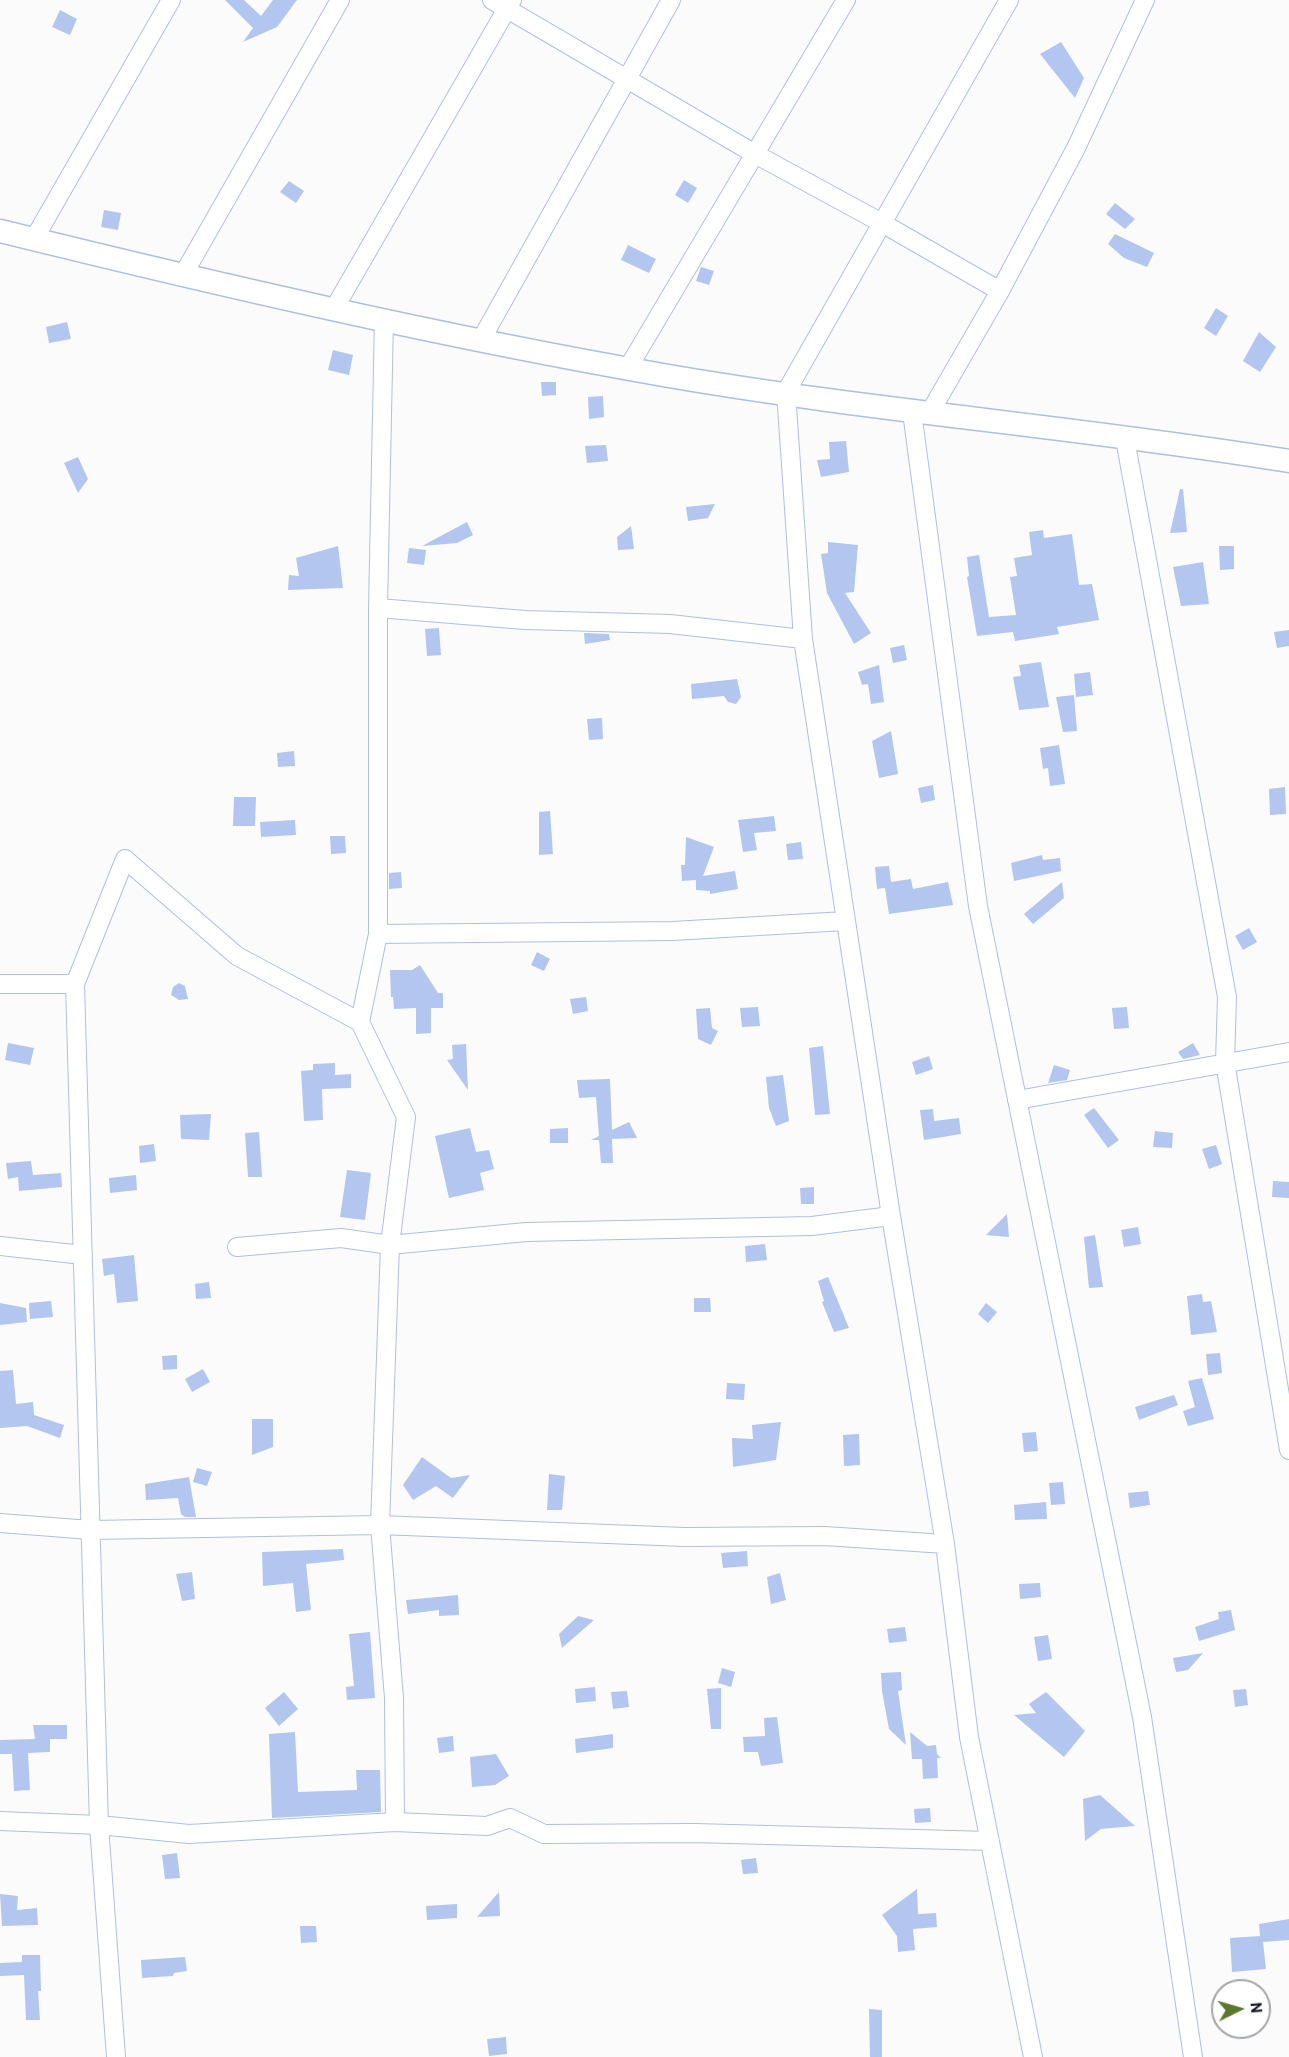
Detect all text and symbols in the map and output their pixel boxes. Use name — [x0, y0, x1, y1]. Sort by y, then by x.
north arrow — [1211, 1979, 1271, 2039]
text: N — [1248, 2001, 1267, 2014]

